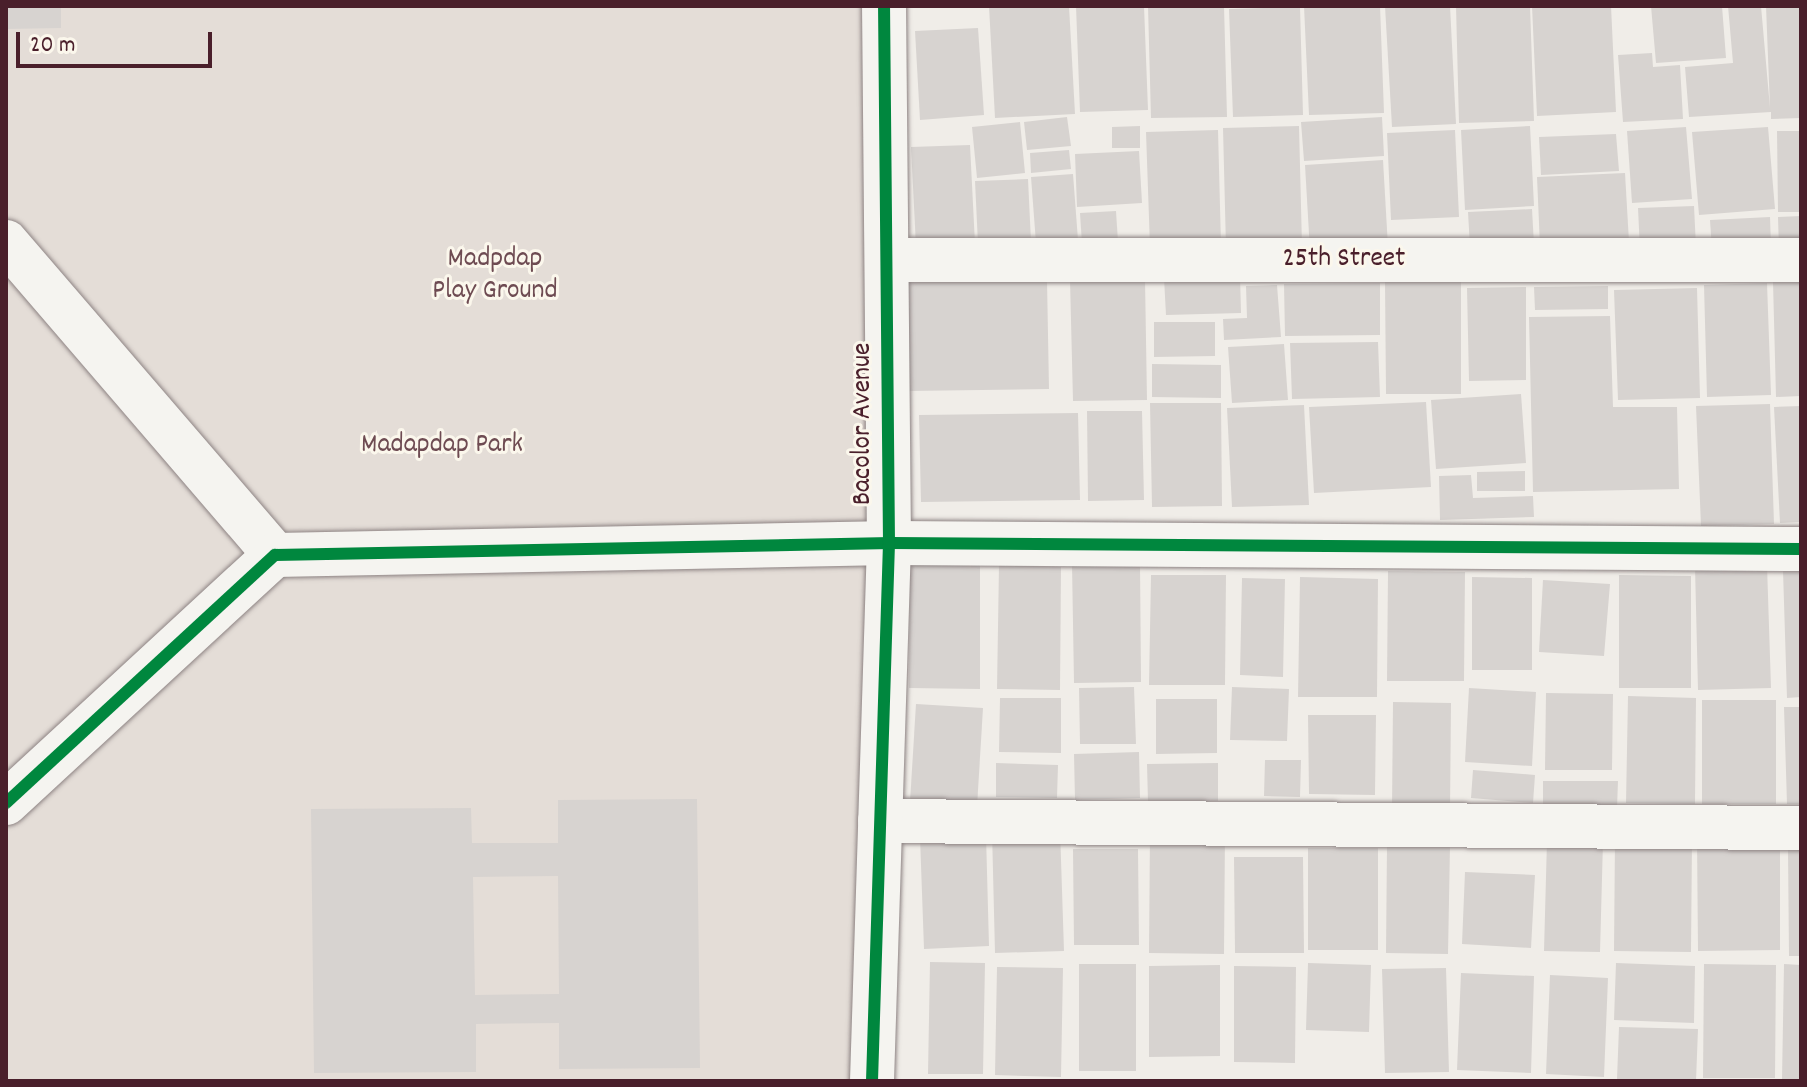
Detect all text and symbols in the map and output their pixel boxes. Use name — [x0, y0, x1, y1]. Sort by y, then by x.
scale bar — [20, 16, 216, 66]
text: 20 m — [30, 29, 76, 63]
park label: Madpdap Play Ground — [432, 243, 558, 309]
street label: 25th Street — [1283, 243, 1405, 277]
street label: Bacolor Avenue — [847, 343, 881, 505]
park label: Madapdap Park — [361, 429, 523, 463]

